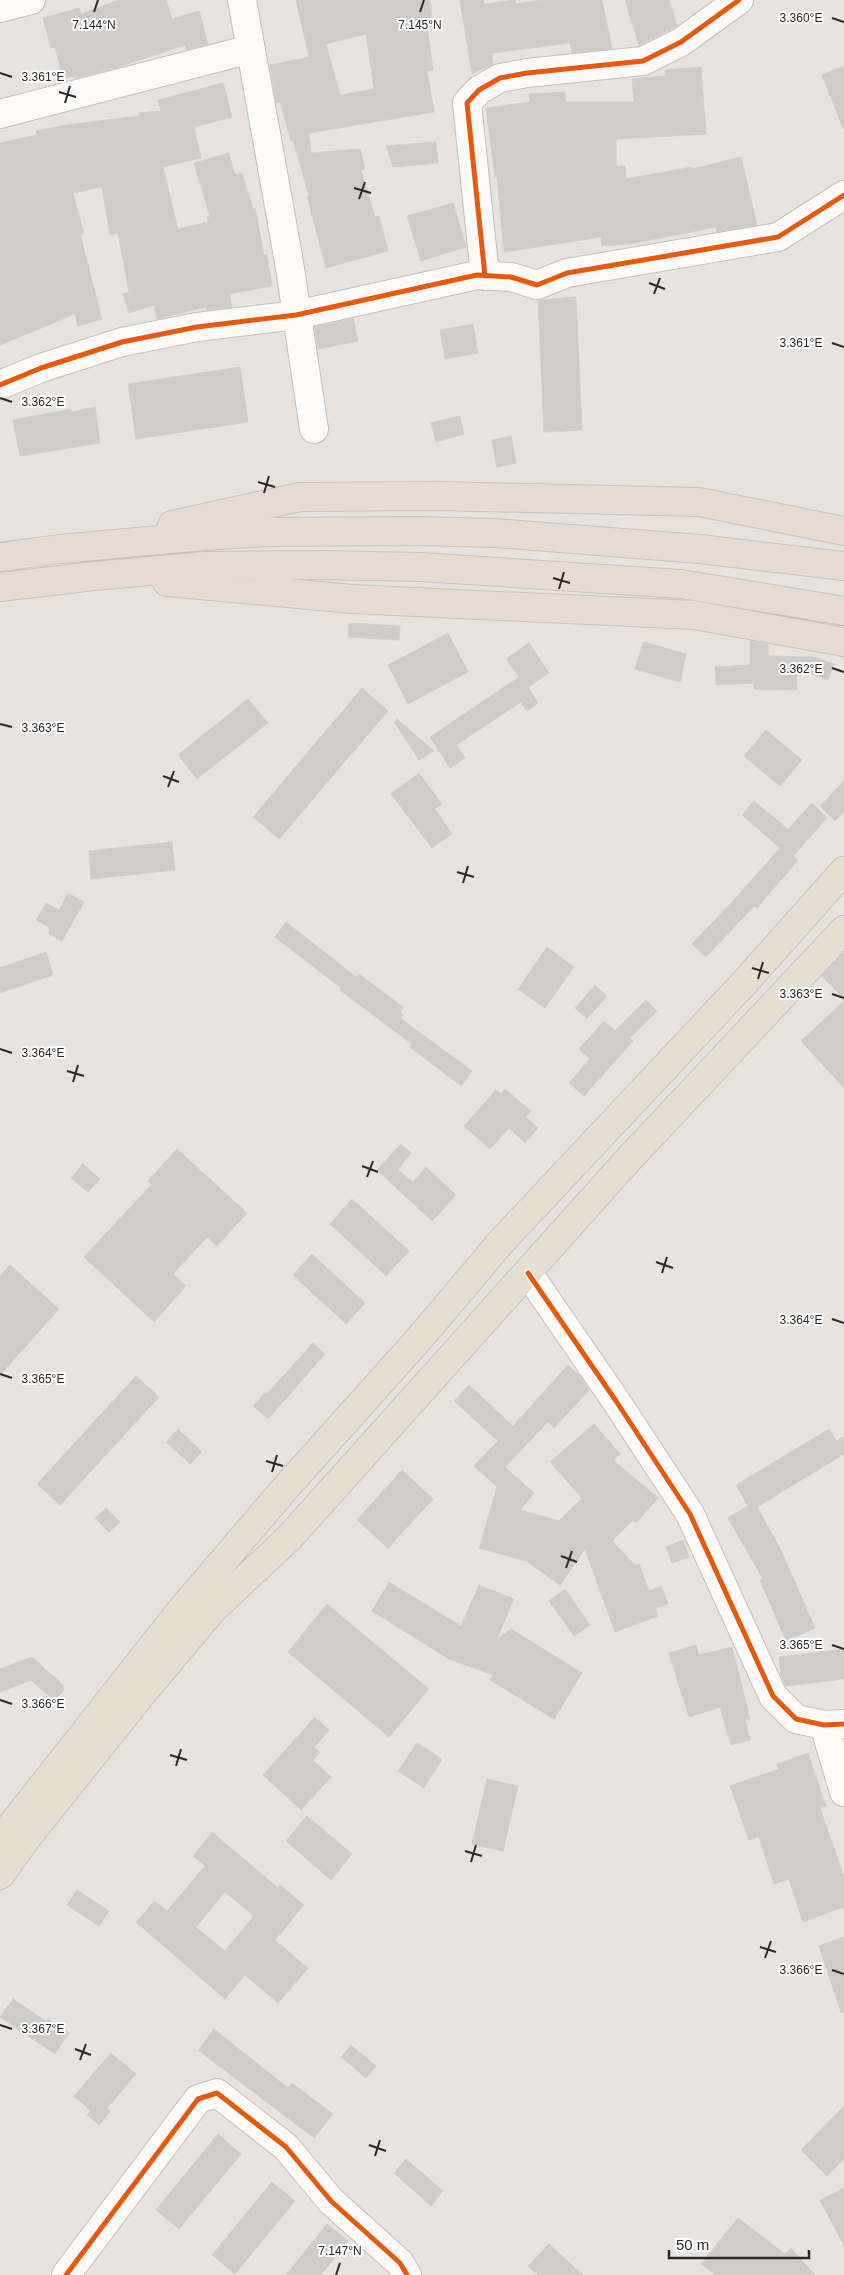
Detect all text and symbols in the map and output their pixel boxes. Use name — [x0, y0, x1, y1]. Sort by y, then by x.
text: 3.360°E — [780, 11, 822, 25]
text: 7.144°N — [72, 18, 116, 32]
text: 7.145°N — [398, 18, 442, 32]
text: 3.361°E — [22, 70, 64, 84]
text: 3.361°E — [780, 336, 822, 350]
text: 3.362°E — [22, 395, 64, 409]
text: 3.362°E — [780, 662, 822, 676]
text: 3.363°E — [22, 721, 64, 735]
text: 3.363°E — [780, 987, 822, 1001]
text: 3.364°E — [22, 1046, 64, 1060]
text: 3.364°E — [780, 1313, 822, 1327]
text: 3.365°E — [22, 1372, 64, 1386]
text: 3.365°E — [780, 1638, 822, 1652]
text: 3.366°E — [22, 1697, 64, 1711]
text: 3.366°E — [780, 1963, 822, 1977]
text: 3.367°E — [22, 2022, 64, 2036]
scale bar — [669, 2228, 809, 2260]
text: 50 m — [676, 2236, 709, 2253]
text: 7.147°N — [318, 2244, 362, 2258]

